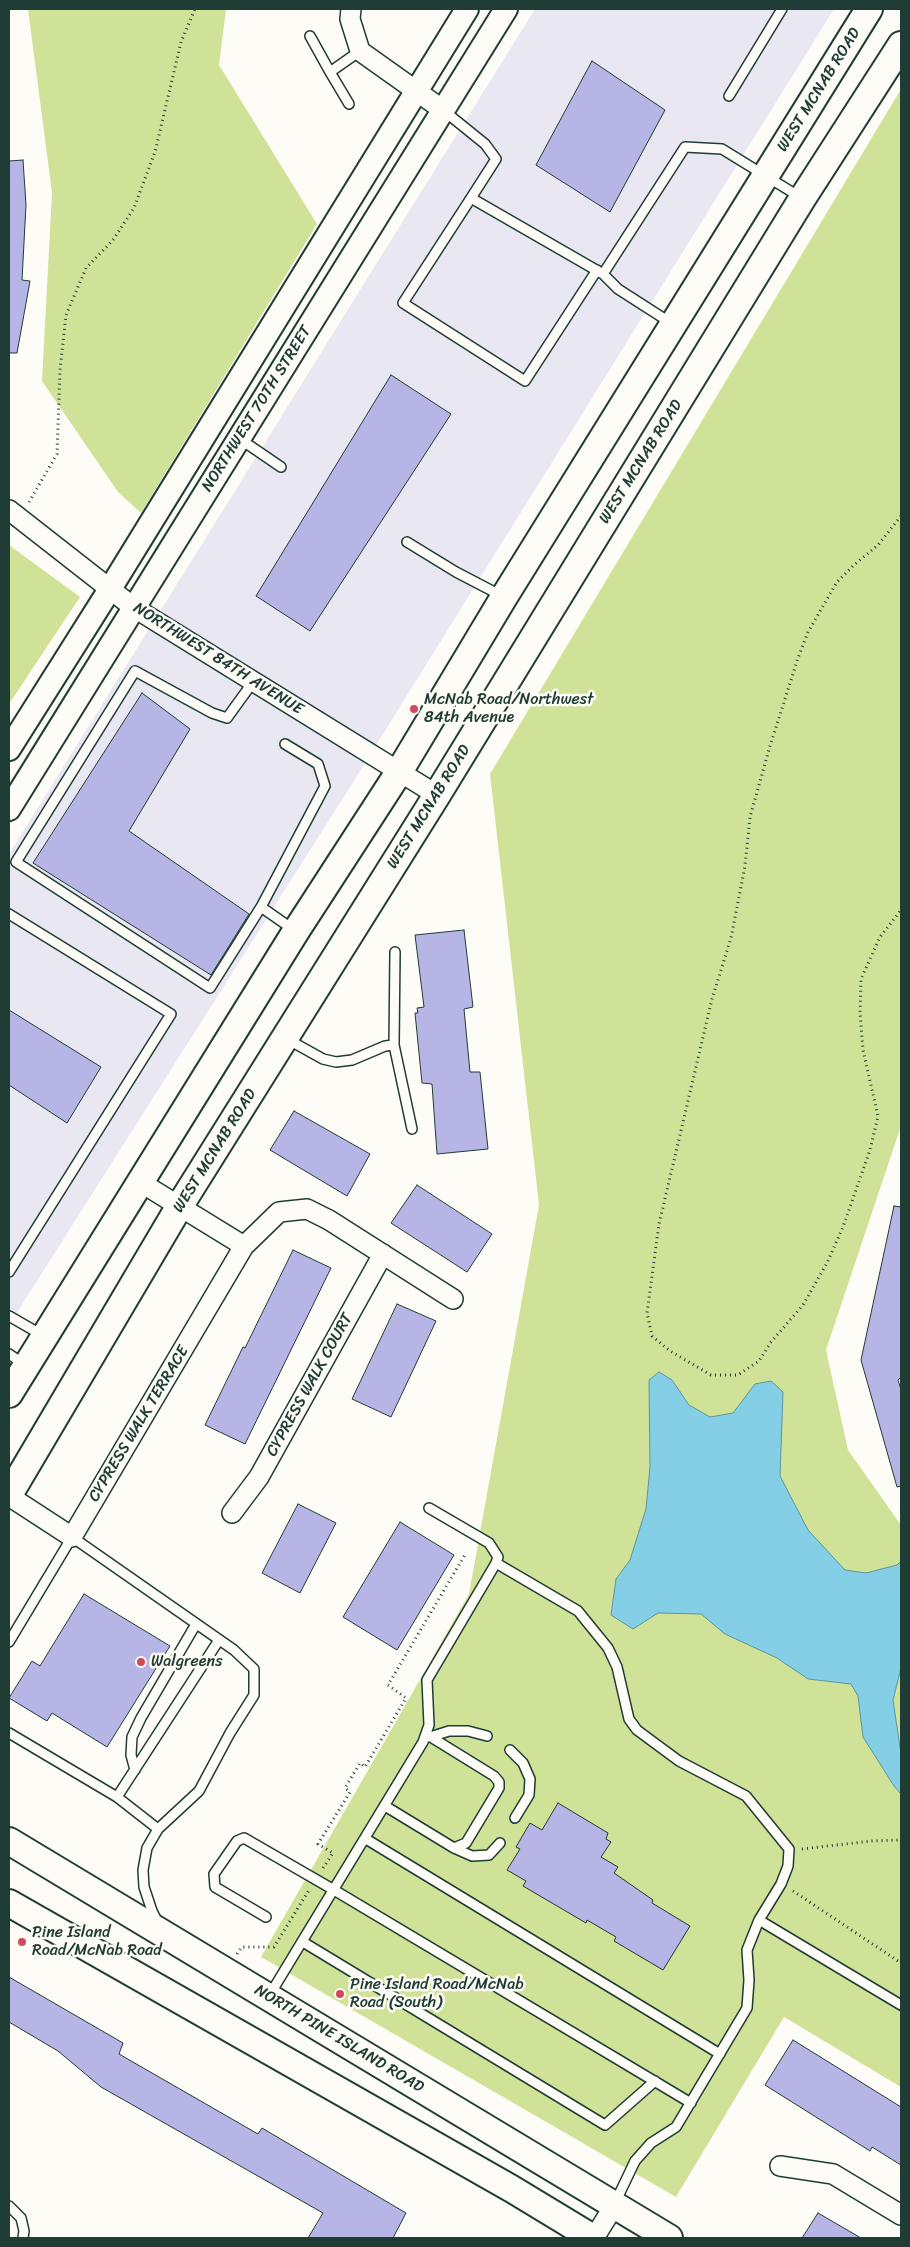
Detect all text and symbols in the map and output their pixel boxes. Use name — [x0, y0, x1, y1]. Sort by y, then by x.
street label: WEST MCNAB ROAD — [773, 25, 865, 155]
street label: NORTHWEST 70TH STREET — [198, 323, 316, 495]
street label: WEST MCNAB ROAD — [595, 397, 687, 527]
street label: NORTHWEST 84TH AVENUE — [130, 599, 306, 719]
place label: McNab Road/Northwest 84th Avenue — [424, 690, 594, 728]
marker: McNab Road/Northwest 84th Avenue — [408, 703, 420, 715]
street label: WEST MCNAB ROAD — [383, 742, 475, 872]
street label: WEST MCNAB ROAD — [169, 1086, 261, 1216]
street label: CYPRESS WALK COURT — [263, 1310, 357, 1460]
street label: CYPRESS WALK TERRACE — [85, 1343, 193, 1505]
place label: Walgreens — [151, 1652, 222, 1672]
marker: Walgreens — [135, 1656, 147, 1668]
place label: Pine Island Road/McNab Road — [32, 1923, 162, 1961]
marker: Pine Island Road/McNab Road — [16, 1936, 28, 1948]
place label: Pine Island Road/McNab Road (South) — [350, 1975, 524, 2013]
street label: NORTH PINE ISLAND ROAD — [251, 1981, 427, 2097]
marker: Pine Island Road/McNab Road (South) — [334, 1988, 346, 2000]

